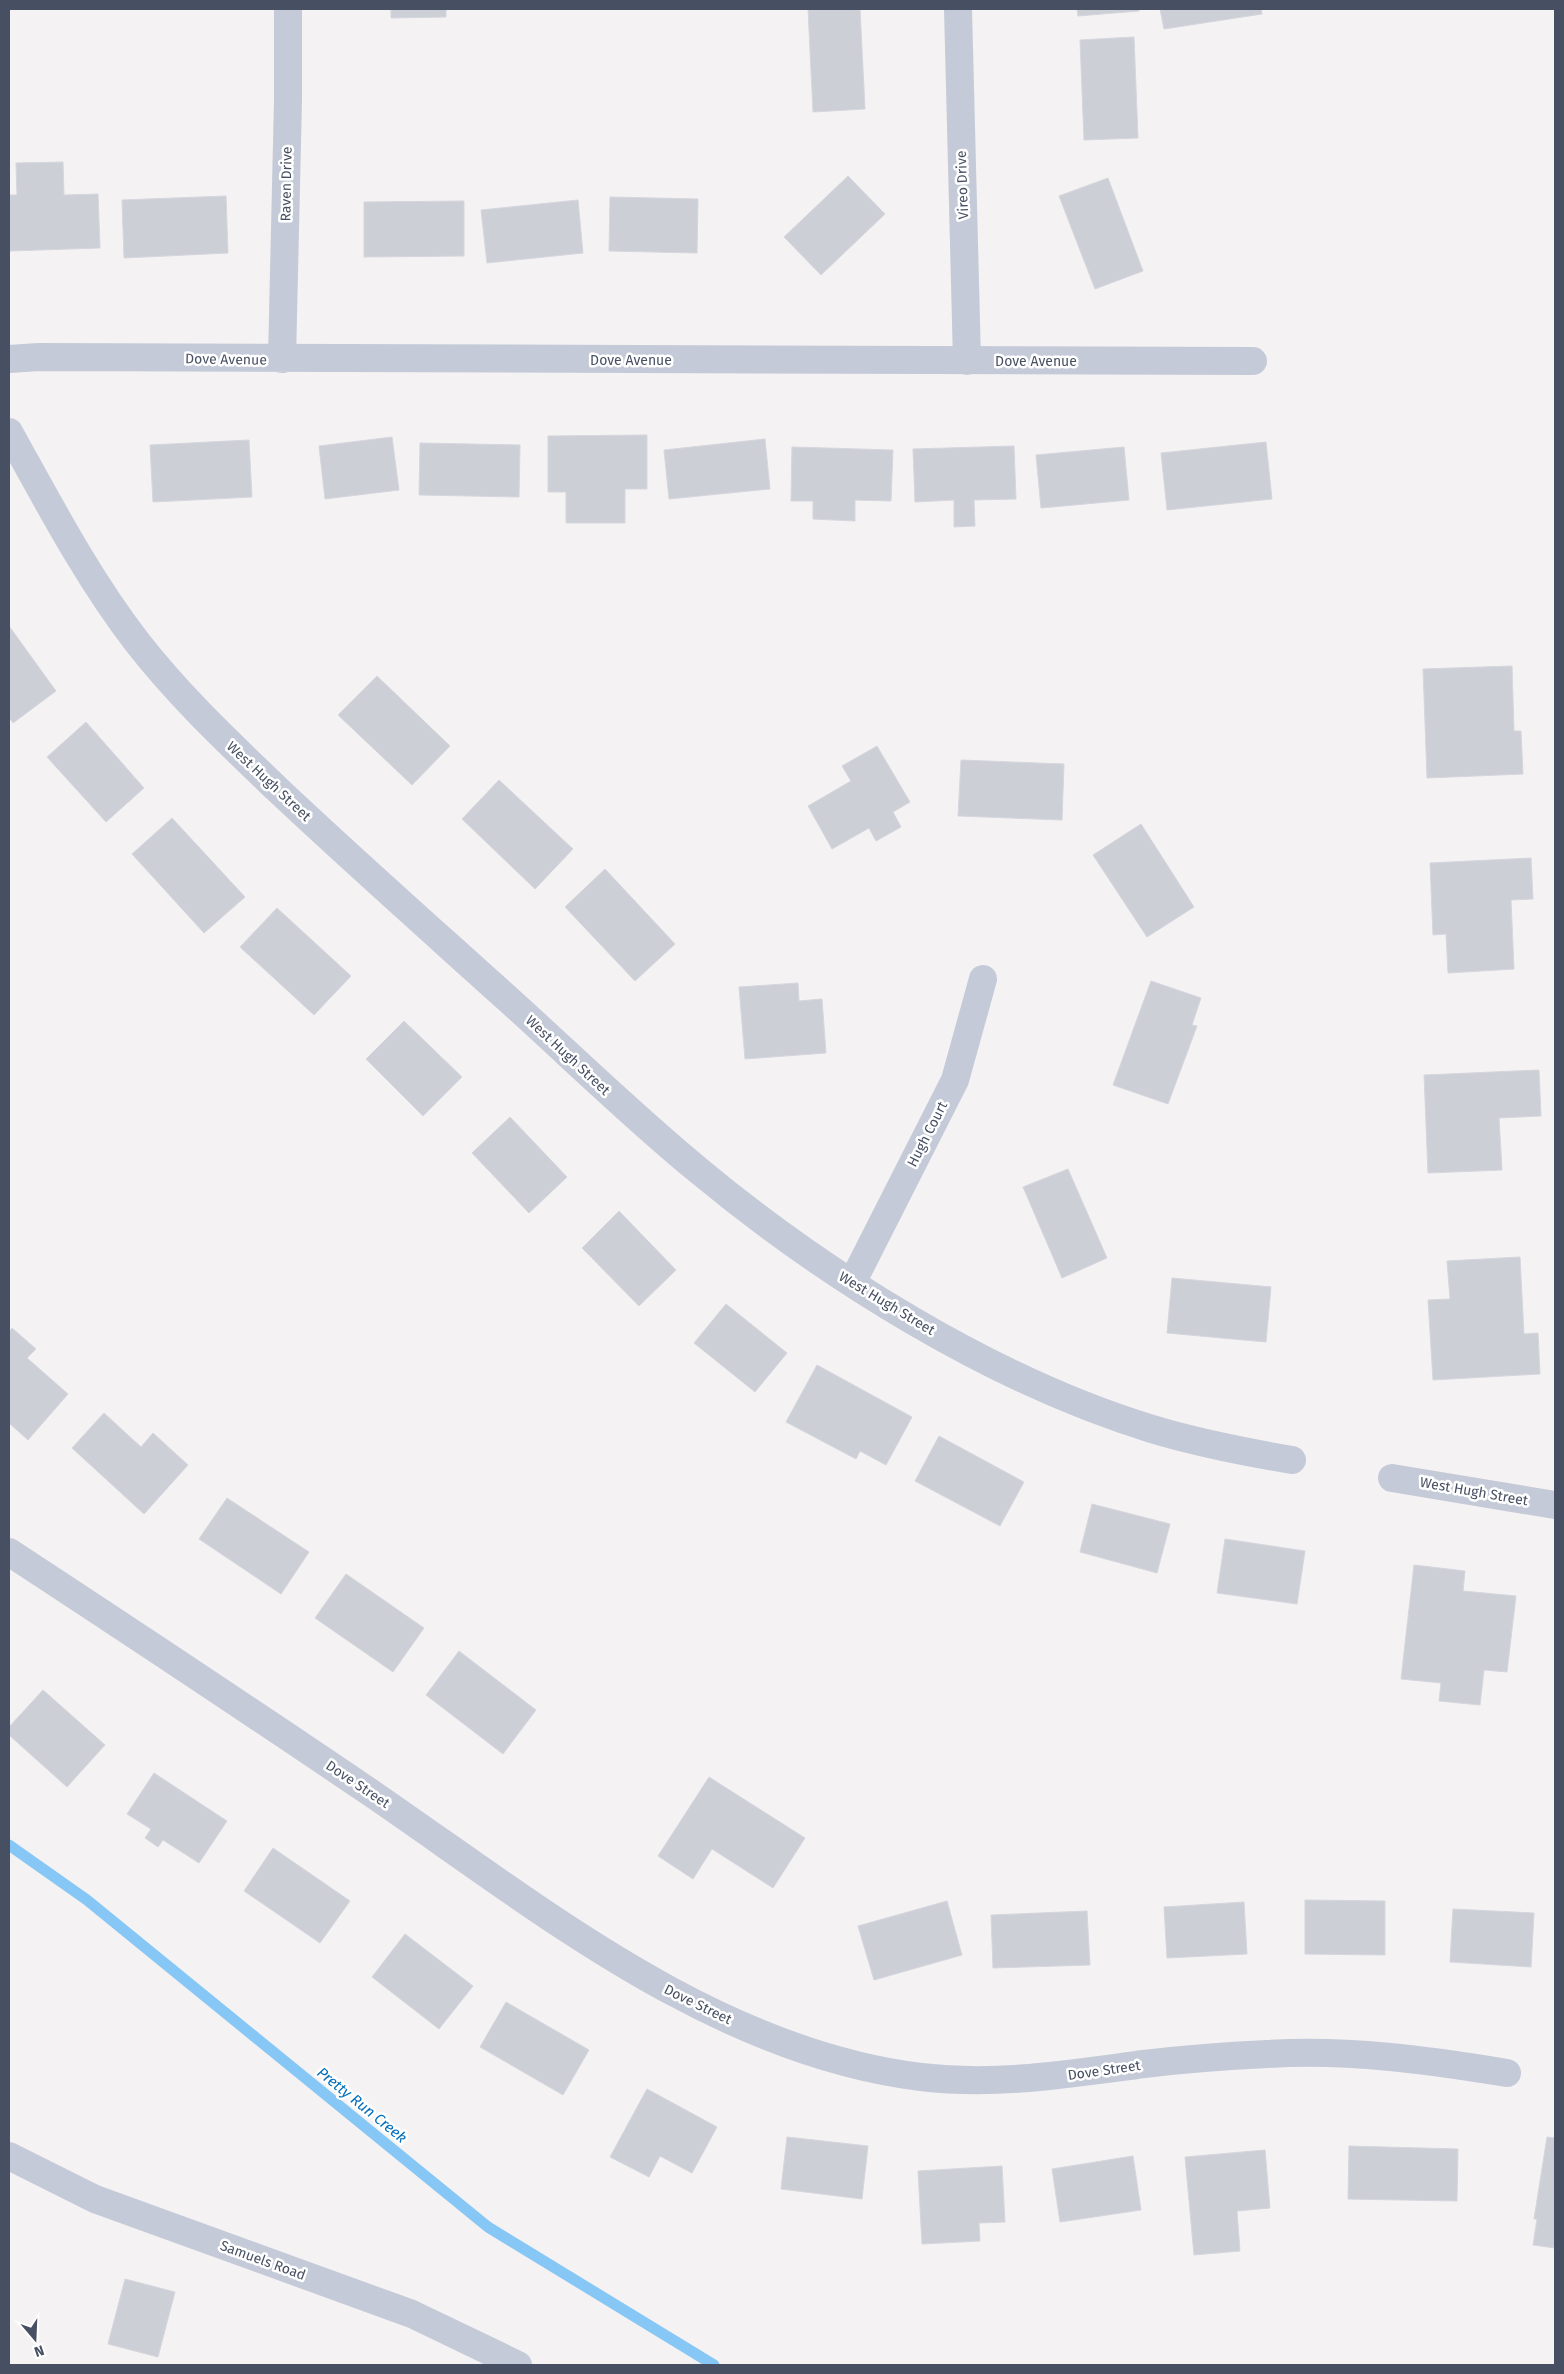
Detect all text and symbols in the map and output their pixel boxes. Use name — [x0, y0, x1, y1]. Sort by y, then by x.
street label: Raven Drive — [277, 146, 296, 222]
street label: Vireo Drive — [953, 150, 972, 220]
street label: Dove Avenue — [185, 350, 267, 369]
street label: Dove Avenue — [590, 352, 672, 369]
street label: Dove Avenue — [995, 353, 1077, 370]
street label: West Hugh Street — [223, 738, 315, 825]
street label: West Hugh Street — [522, 1012, 614, 1099]
street label: Hugh Court — [904, 1098, 952, 1170]
street label: West Hugh Street — [836, 1268, 939, 1339]
street label: West Hugh Street — [1419, 1474, 1530, 1510]
street label: Dove Street — [323, 1757, 394, 1812]
street label: Dove Street — [661, 1981, 735, 2029]
street label: Dove Street — [1067, 2057, 1142, 2084]
water label: Pretty Run Creek — [313, 2063, 411, 2147]
street label: Samuels Road — [218, 2237, 308, 2284]
north arrow — [10, 2314, 60, 2364]
text: N — [32, 2341, 46, 2360]

